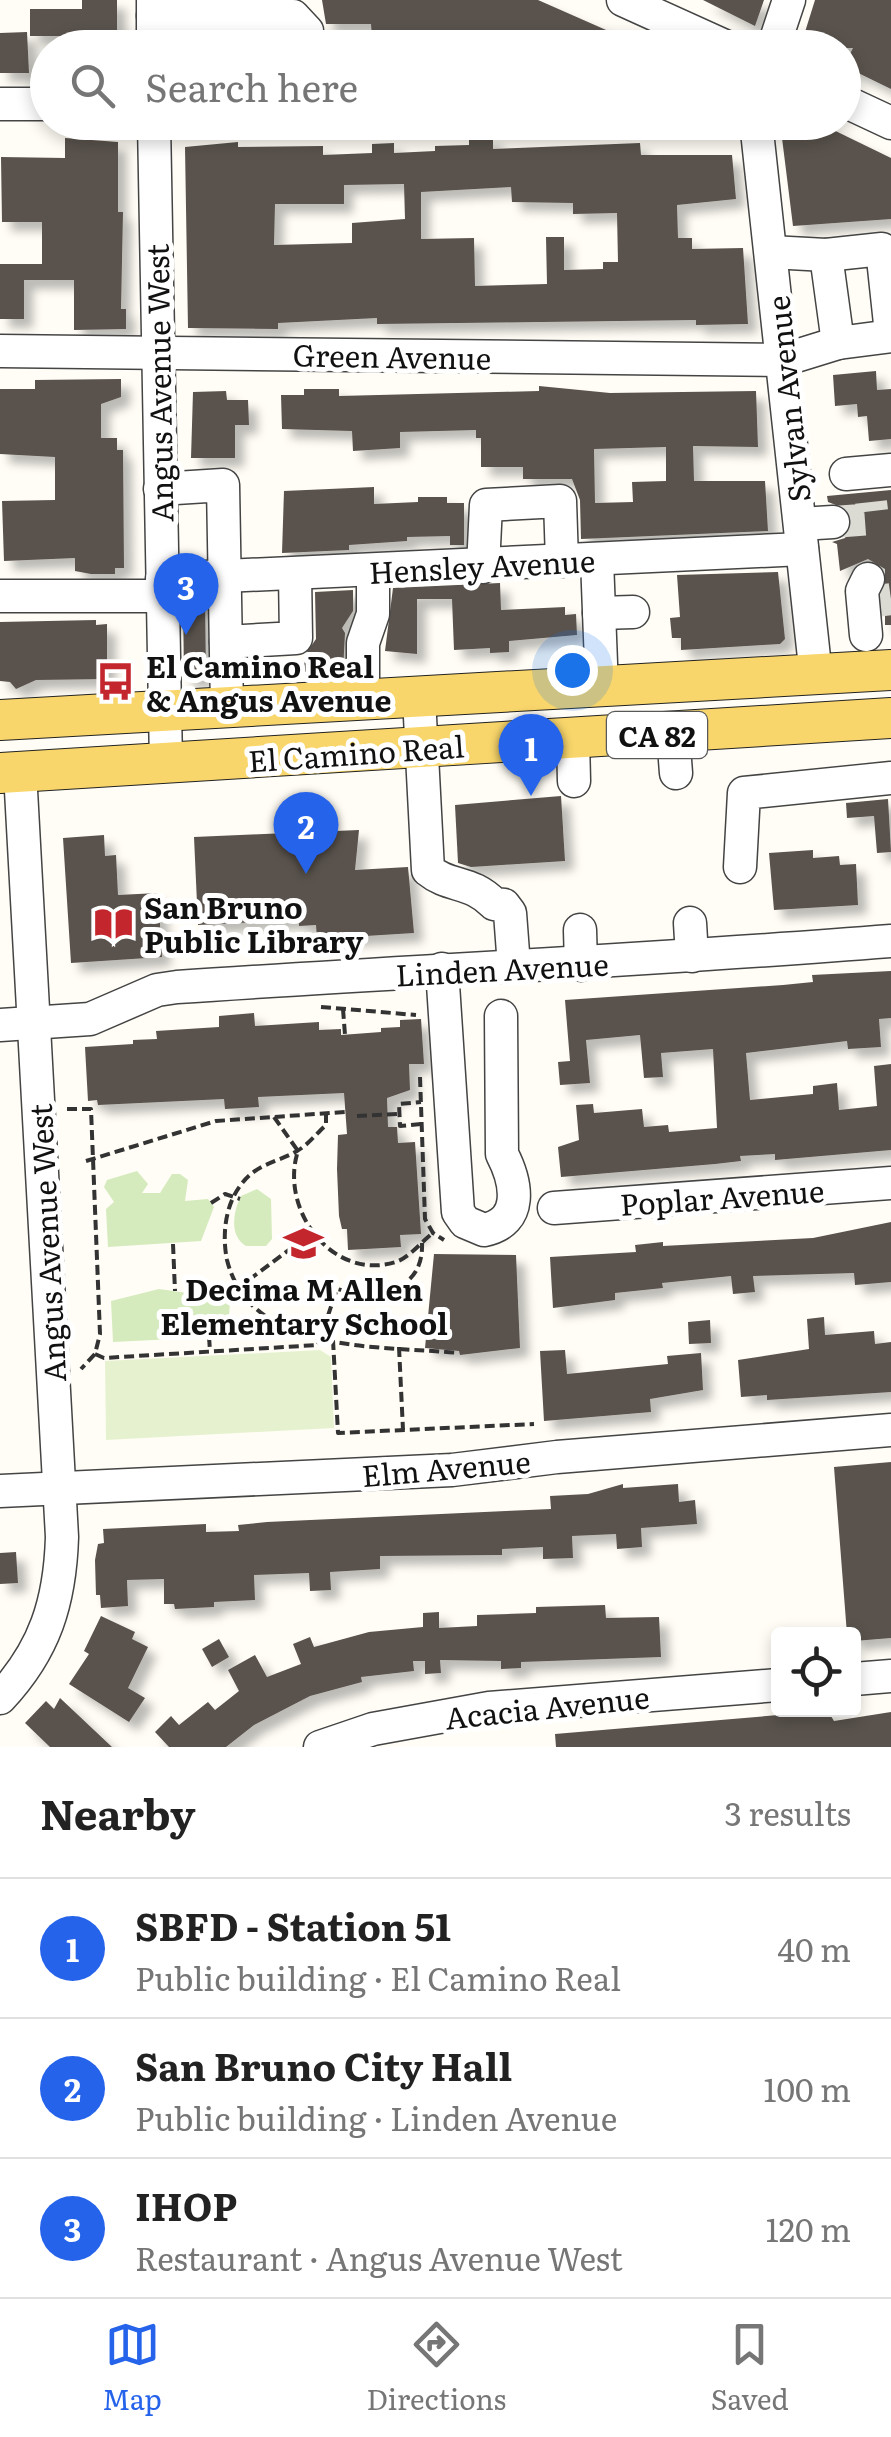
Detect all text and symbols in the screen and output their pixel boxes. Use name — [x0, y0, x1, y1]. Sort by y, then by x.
search box — [30, 30, 861, 140]
text: Search here — [145, 57, 358, 114]
icon: search — [65, 58, 120, 113]
street label: Angus Avenue West — [134, 243, 182, 523]
street label: Sylvan Avenue — [754, 294, 820, 504]
street label: Green Avenue — [292, 331, 492, 379]
street label: Hensley Avenue — [368, 537, 596, 593]
pin: 3 — [154, 552, 218, 635]
place label: El Camino Real & Angus Avenue — [146, 643, 392, 721]
your location — [547, 645, 598, 696]
bus stop icon: El Camino Real & Angus Avenue — [95, 661, 137, 703]
road number: CA 82 — [607, 712, 707, 758]
pin: 1 — [498, 714, 564, 796]
street label: El Camino Real — [246, 723, 466, 781]
pin: 2 — [274, 792, 338, 874]
place label: San Bruno Public Library — [144, 884, 364, 962]
library icon: San Bruno Public Library — [93, 902, 135, 944]
street label: Linden Avenue — [394, 940, 610, 996]
street label: Angus Avenue West — [17, 1103, 75, 1383]
street label: Poplar Avenue — [618, 1167, 826, 1225]
school or university icon: Decima M Allen Elementary School — [283, 1223, 325, 1265]
place label: Decima M Allen Elementary School — [160, 1266, 448, 1344]
street label: Elm Avenue — [360, 1438, 532, 1496]
map controls — [771, 1627, 861, 1717]
button: locate — [771, 1627, 861, 1717]
street label: Acacia Avenue — [443, 1673, 651, 1739]
text: Nearby — [40, 1781, 196, 1843]
text: 3 results — [725, 1788, 851, 1836]
text: SBFD - Station 51 — [135, 1896, 451, 1953]
text: 1 — [66, 1924, 79, 1972]
text: 40 m — [777, 1924, 851, 1972]
text: Public building · El Camino Real — [135, 1953, 621, 2001]
text: San Bruno City Hall — [135, 2036, 512, 2093]
text: 2 — [64, 2064, 81, 2112]
text: 100 m — [764, 2064, 851, 2112]
text: Public building · Linden Avenue — [135, 2093, 617, 2141]
text: IHOP — [135, 2176, 237, 2233]
text: 3 — [64, 2204, 81, 2252]
text: 120 m — [766, 2204, 851, 2252]
text: Restaurant · Angus Avenue West — [135, 2233, 623, 2281]
tab: Map — [102, 2317, 162, 2419]
tab: Directions — [366, 2317, 506, 2419]
tab: Saved — [711, 2317, 789, 2419]

